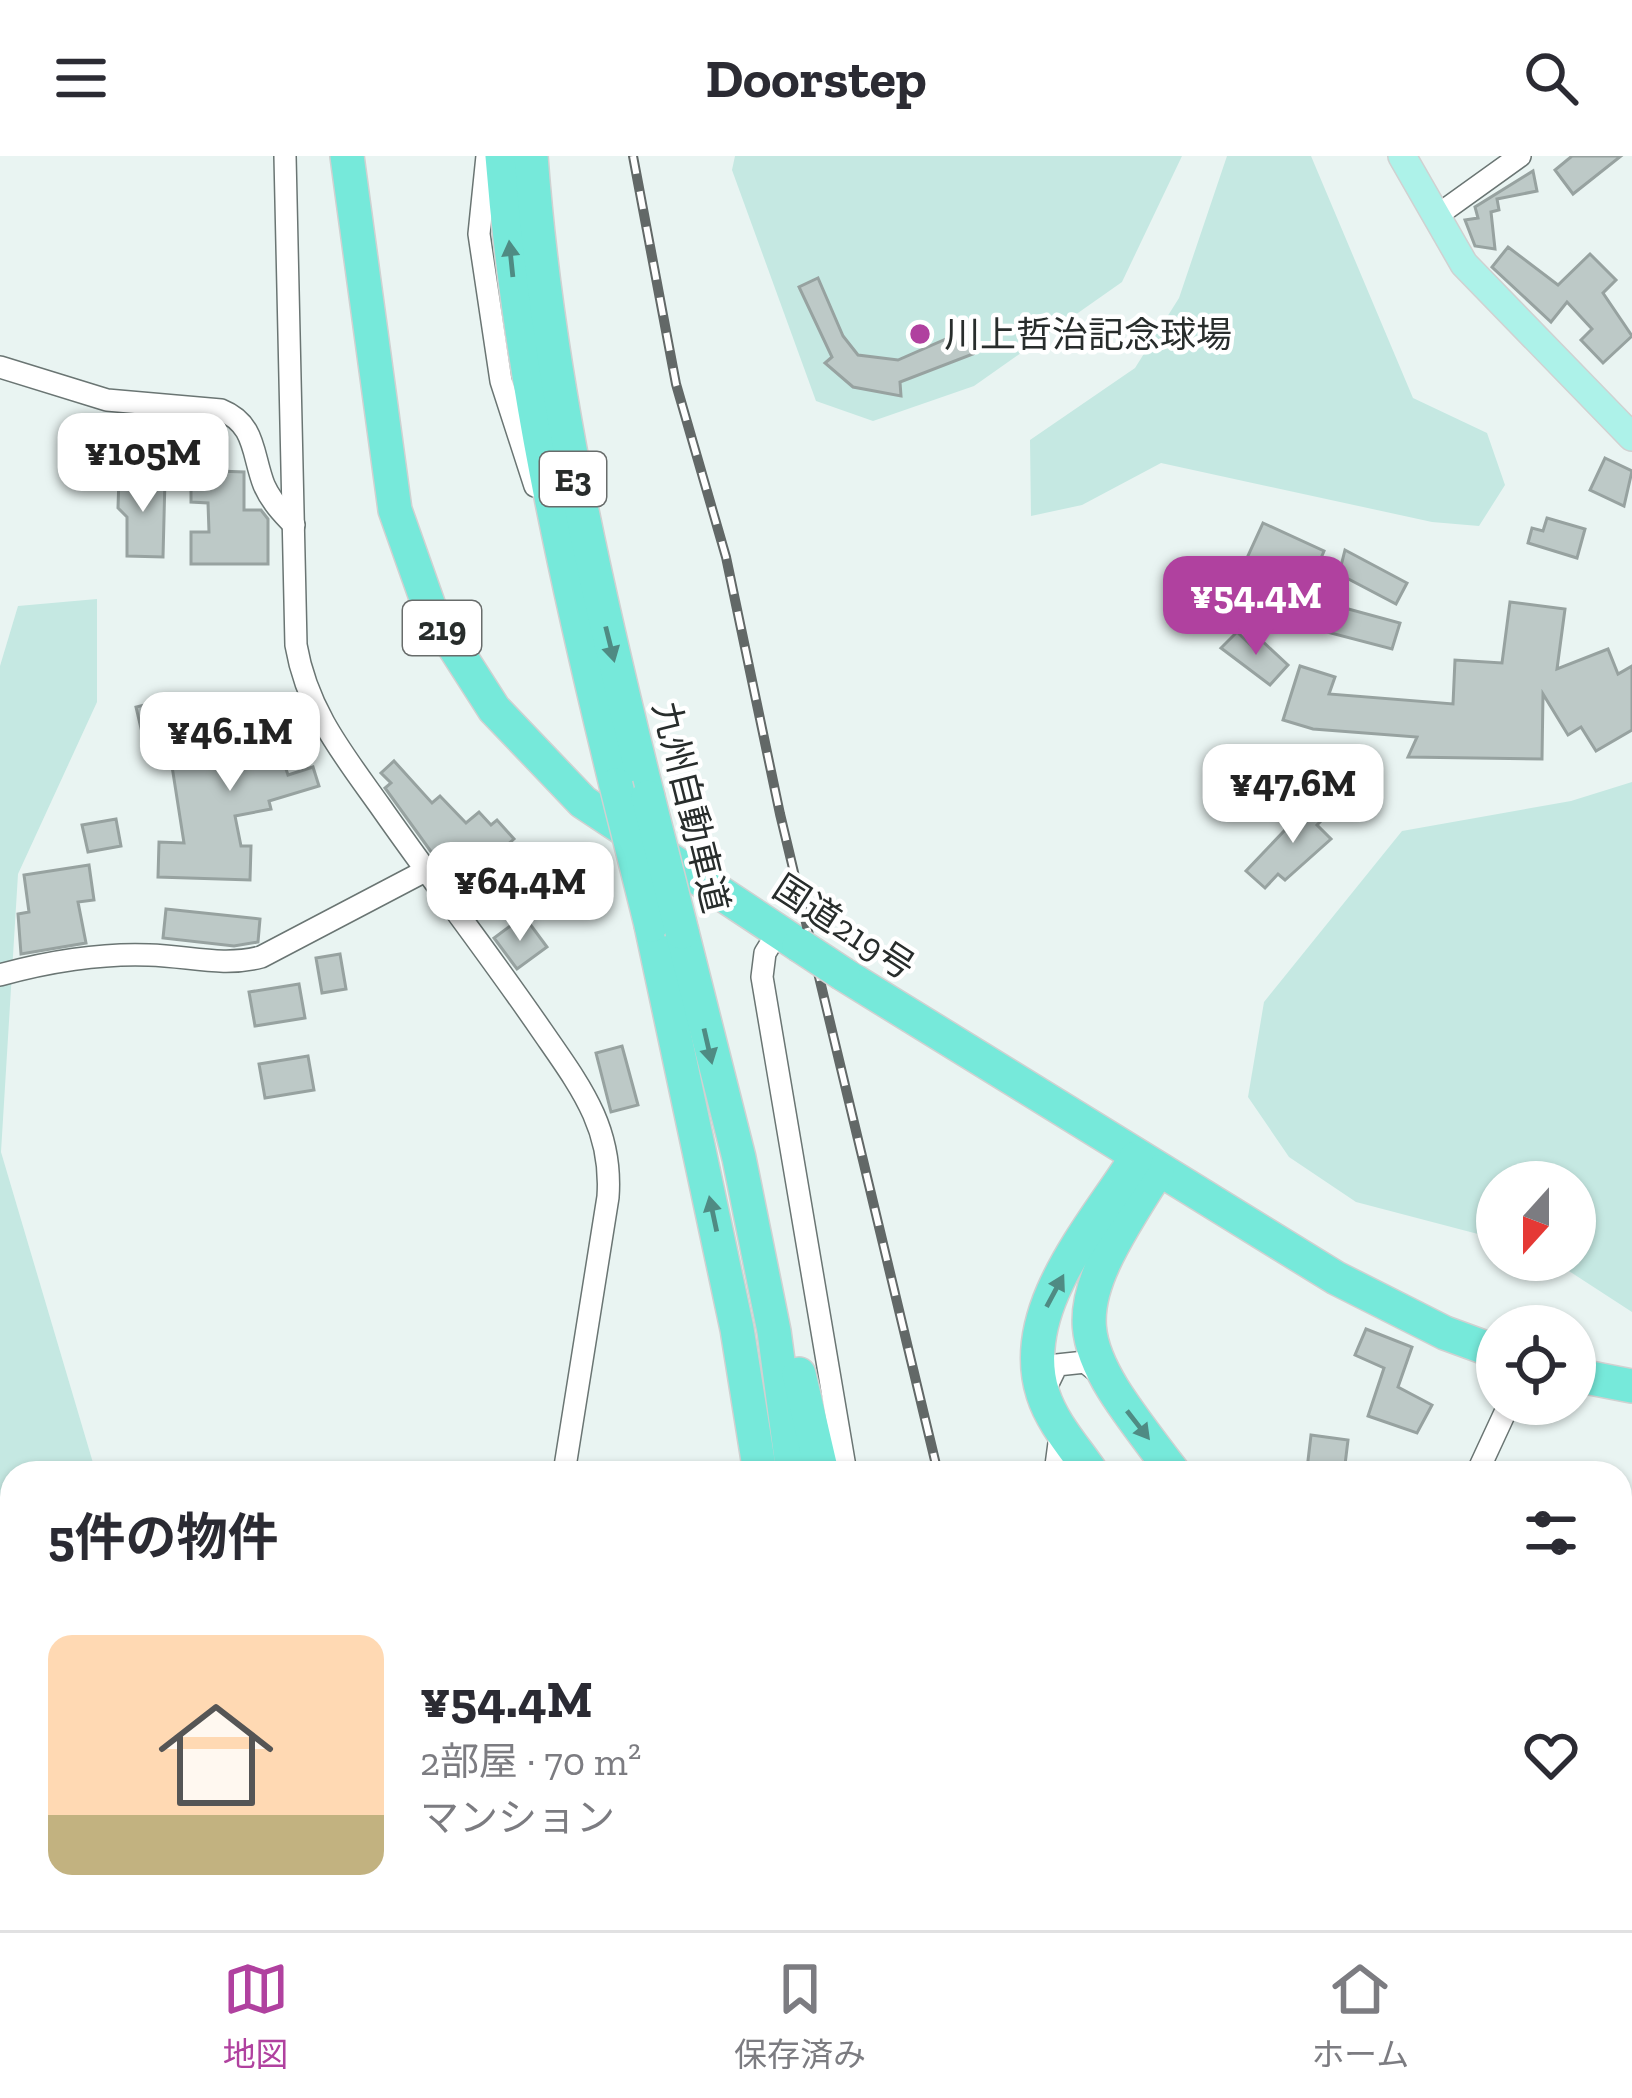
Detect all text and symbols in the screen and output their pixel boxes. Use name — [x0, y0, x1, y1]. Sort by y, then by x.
icon: menu — [48, 45, 114, 111]
icon: search — [1518, 45, 1584, 111]
text: Doorstep — [705, 46, 927, 111]
one-way arrow — [501, 240, 520, 277]
place label: 川上哲治記念球場 — [944, 313, 1232, 356]
marker: 川上哲治記念球場 — [907, 321, 933, 347]
pin: ¥105M — [59, 413, 227, 515]
text: ¥105M — [85, 428, 201, 475]
road number: E3 — [540, 452, 606, 506]
pin: ¥54.4M — [1158, 556, 1354, 658]
text: ¥54.4M — [1190, 571, 1322, 618]
road number: 219 — [403, 601, 481, 655]
one-way arrow — [601, 625, 620, 662]
pin: ¥46.1M — [132, 692, 328, 794]
street label: 九州自動車道 — [644, 697, 738, 917]
text: ¥46.1M — [167, 707, 293, 754]
pin: ¥47.6M — [1195, 744, 1391, 846]
text: ¥47.6M — [1230, 759, 1356, 806]
pin: ¥64.4M — [422, 842, 618, 944]
text: ¥64.4M — [454, 857, 586, 904]
street label: 国道219号 — [765, 866, 923, 988]
one-way arrow — [699, 1028, 718, 1065]
north arrow — [1476, 1161, 1596, 1281]
map controls — [1476, 1161, 1596, 1425]
one-way arrow — [703, 1195, 722, 1233]
one-way arrow — [1045, 1273, 1065, 1308]
button: locate — [1476, 1305, 1596, 1425]
one-way arrow — [1125, 1410, 1150, 1441]
icon: filters — [1518, 1500, 1584, 1566]
text: 5件の物件 — [48, 1507, 279, 1568]
text: ¥54.4M — [420, 1669, 593, 1730]
icon: home — [144, 1683, 288, 1827]
icon: heart — [1518, 1722, 1584, 1788]
text: 2部屋 · 70 m² — [420, 1738, 641, 1785]
text: マンション — [420, 1794, 615, 1841]
tab: 地図 — [223, 1956, 289, 2076]
tab: 保存済み — [734, 1956, 866, 2076]
tab: ホーム — [1311, 1956, 1409, 2076]

